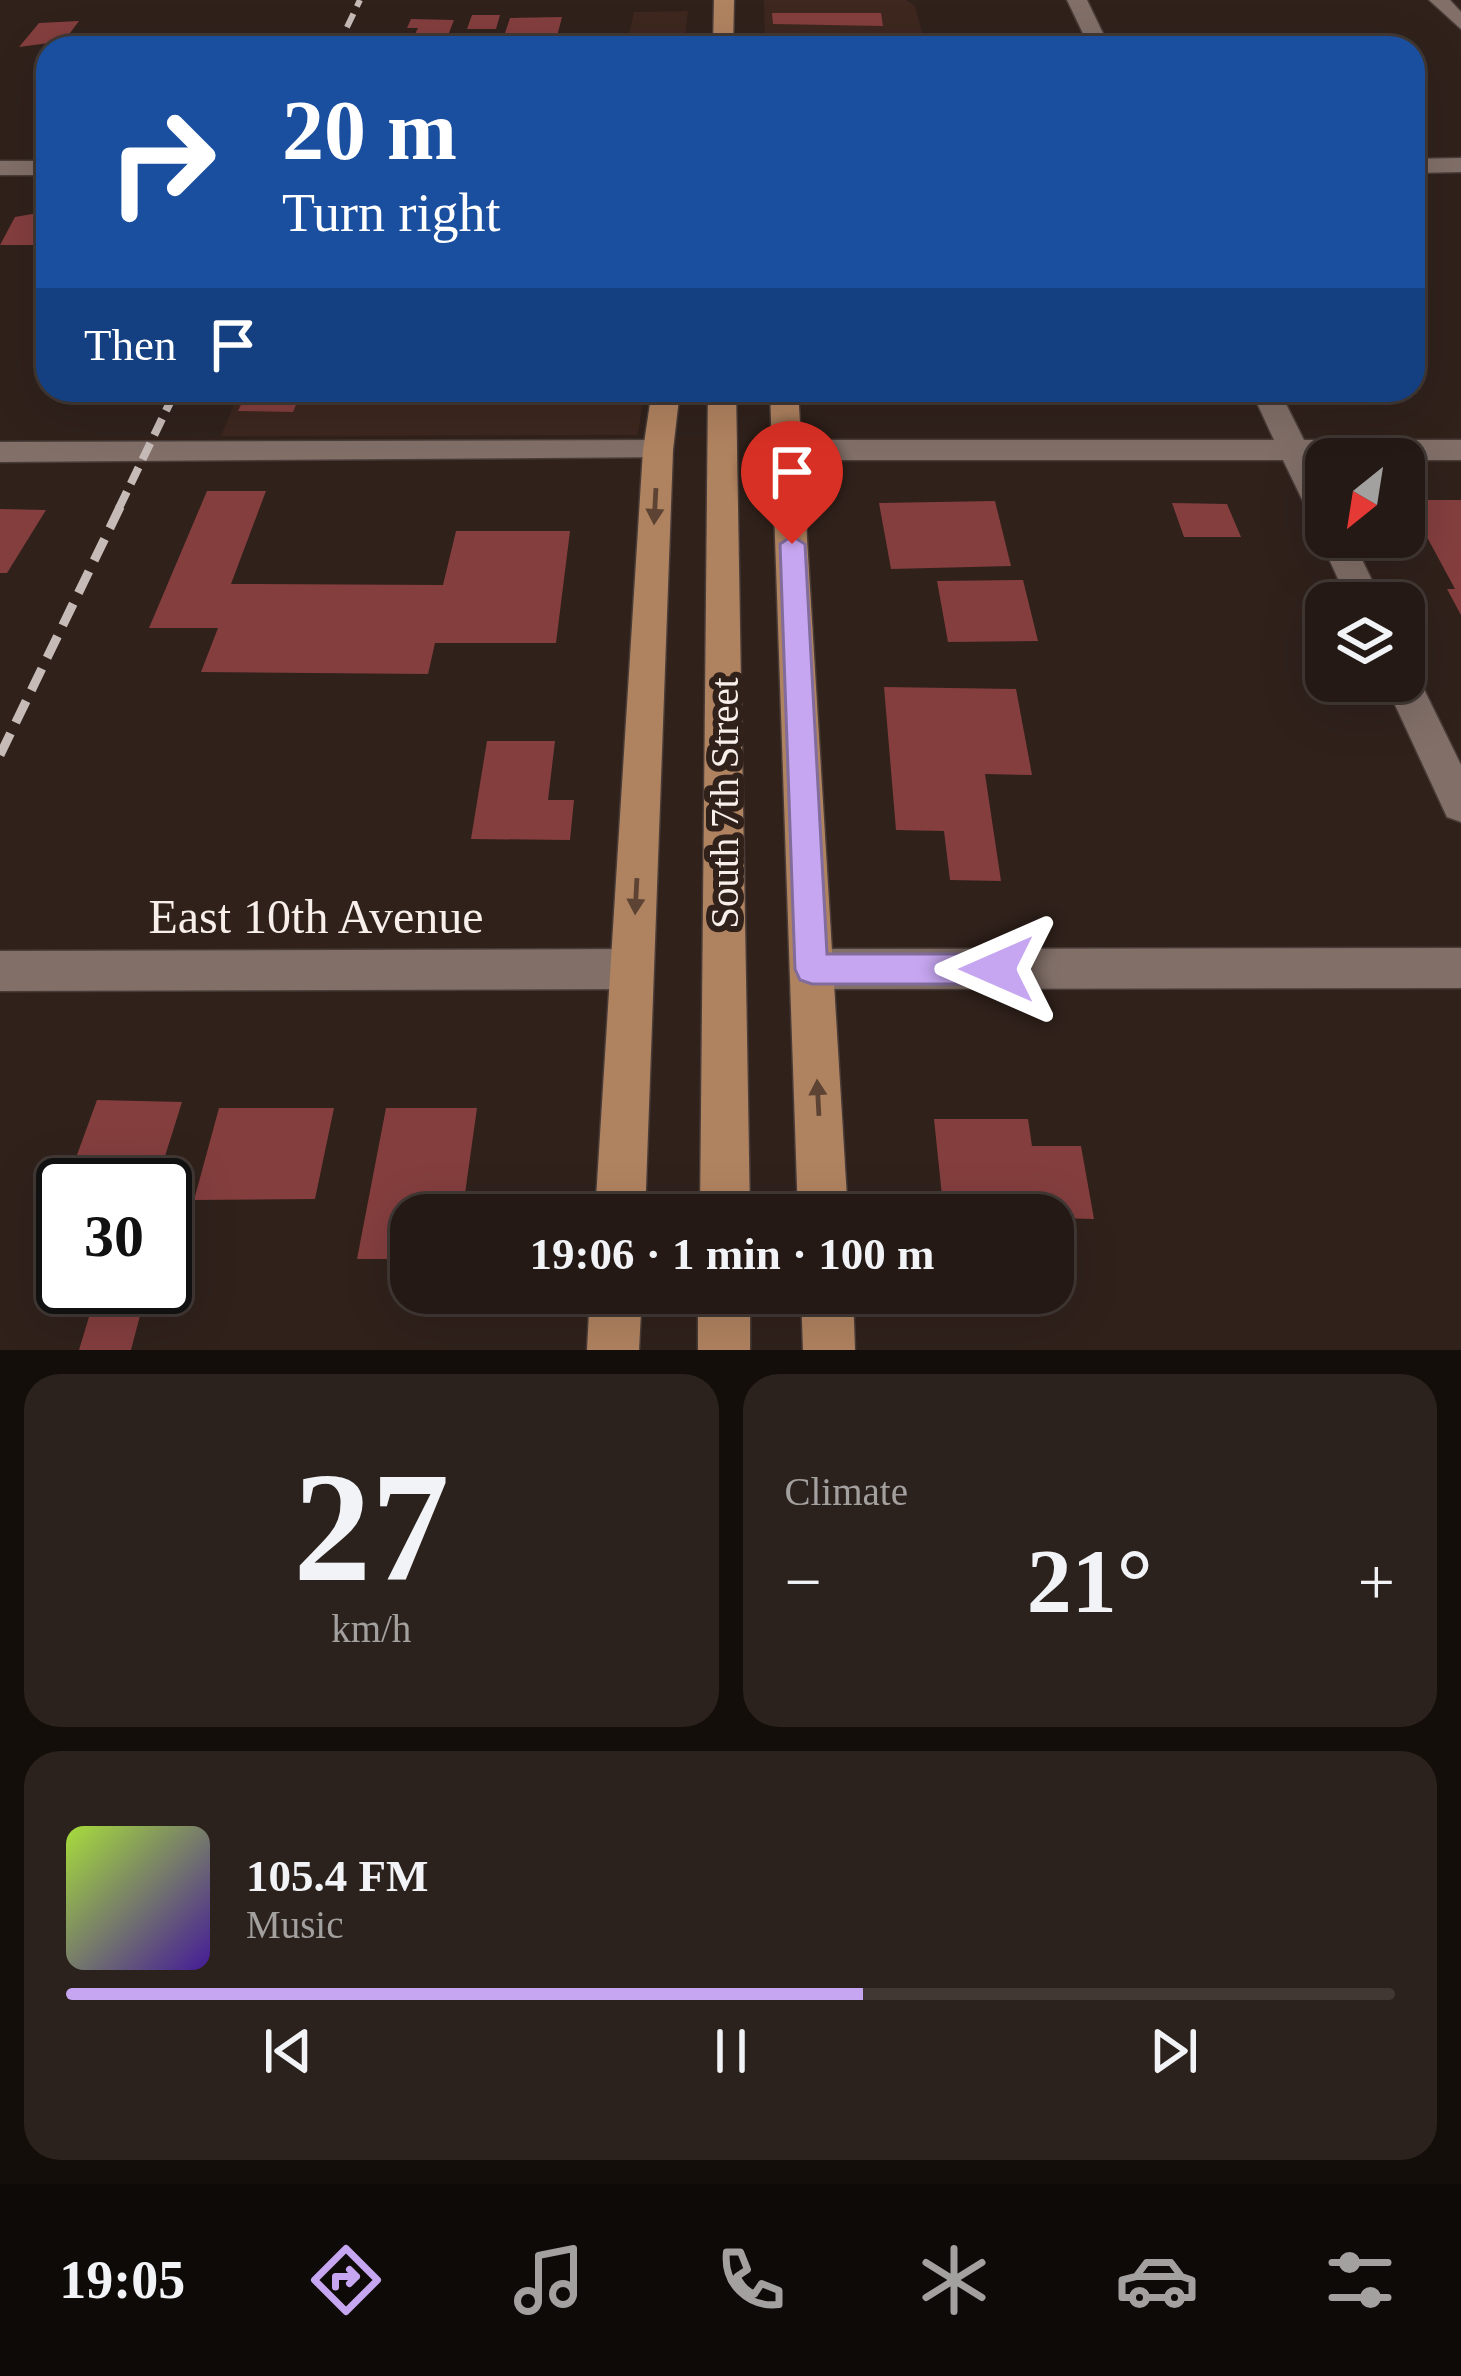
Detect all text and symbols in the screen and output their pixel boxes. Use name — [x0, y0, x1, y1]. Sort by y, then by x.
icon: right — [84, 84, 240, 240]
text: 20 m — [282, 84, 457, 177]
text: Turn right — [282, 183, 501, 243]
icon: arrive — [200, 312, 266, 378]
text: Then — [84, 320, 176, 370]
pin — [741, 421, 843, 544]
north arrow — [1305, 438, 1425, 558]
map controls — [1305, 438, 1425, 702]
icon: arrive — [759, 439, 825, 505]
one-way arrow — [645, 488, 664, 526]
button: layers — [1305, 582, 1425, 702]
street label: South 7th Street — [703, 677, 746, 929]
one-way arrow — [626, 878, 645, 916]
street label: East 10th Avenue — [148, 890, 484, 943]
position arrow — [934, 906, 1060, 1032]
one-way arrow — [808, 1078, 827, 1116]
speed limit sign: 30 — [36, 1158, 192, 1314]
text: 19:06 · 1 min · 100 m — [530, 1229, 935, 1279]
text: 27 — [293, 1441, 449, 1614]
text: Climate — [785, 1470, 908, 1513]
text: 21° — [1027, 1532, 1153, 1631]
text: − — [785, 1545, 822, 1618]
text: + — [1358, 1545, 1395, 1618]
text: km/h — [331, 1607, 411, 1650]
text: 105.4 FM — [246, 1851, 428, 1901]
text: Music — [246, 1903, 344, 1946]
icon: previous — [255, 2018, 321, 2084]
icon: pause — [698, 2018, 764, 2084]
icon: next — [1141, 2018, 1207, 2084]
icon: directions — [304, 2238, 388, 2322]
icon: music — [507, 2238, 591, 2322]
icon: phone — [709, 2238, 793, 2322]
icon: climate — [912, 2238, 996, 2322]
icon: car — [1115, 2238, 1199, 2322]
icon: filters — [1318, 2238, 1402, 2322]
text: 19:05 — [59, 2250, 185, 2310]

